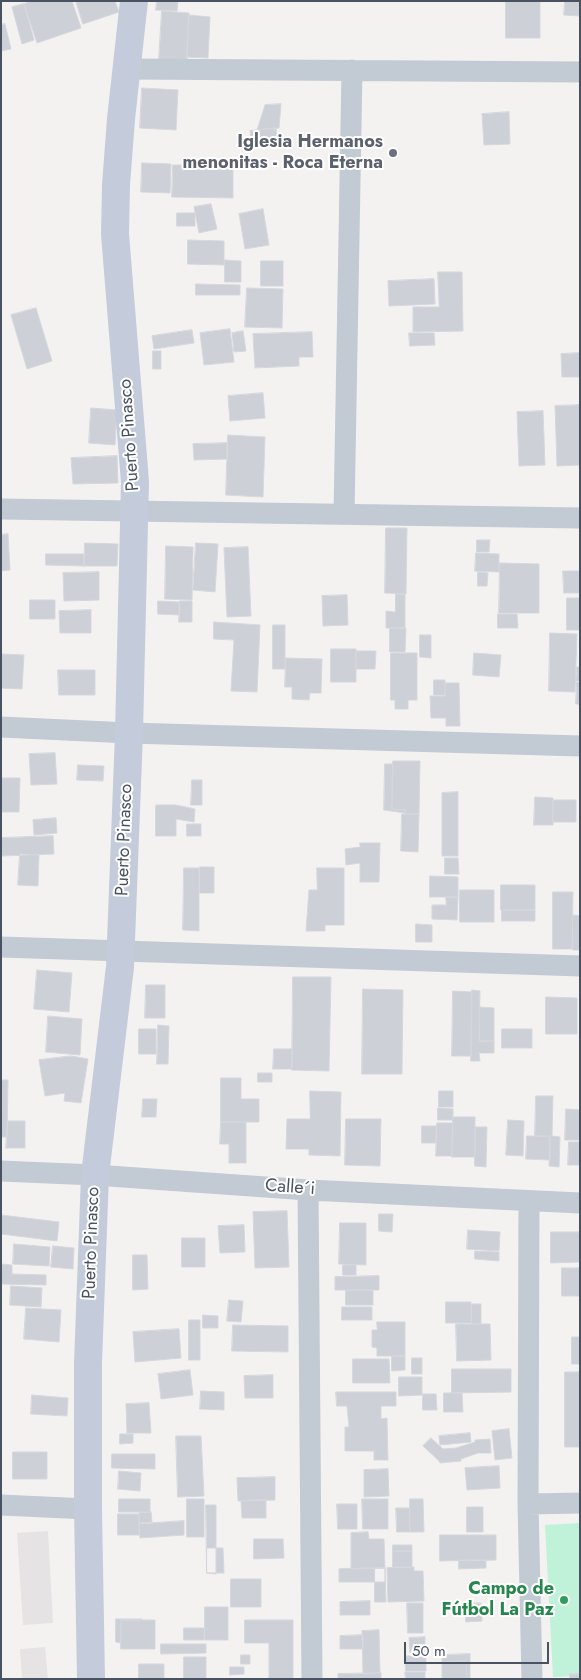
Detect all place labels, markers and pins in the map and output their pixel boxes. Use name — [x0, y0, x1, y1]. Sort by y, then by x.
place label: Iglesia Hermanos menonitas - Roca Eterna — [183, 132, 383, 174]
marker: Iglesia Hermanos menonitas - Roca Eterna — [387, 147, 399, 159]
place label: Campo de Fútbol La Paz — [442, 1579, 554, 1622]
marker: Campo de Fútbol La Paz — [558, 1594, 570, 1606]

